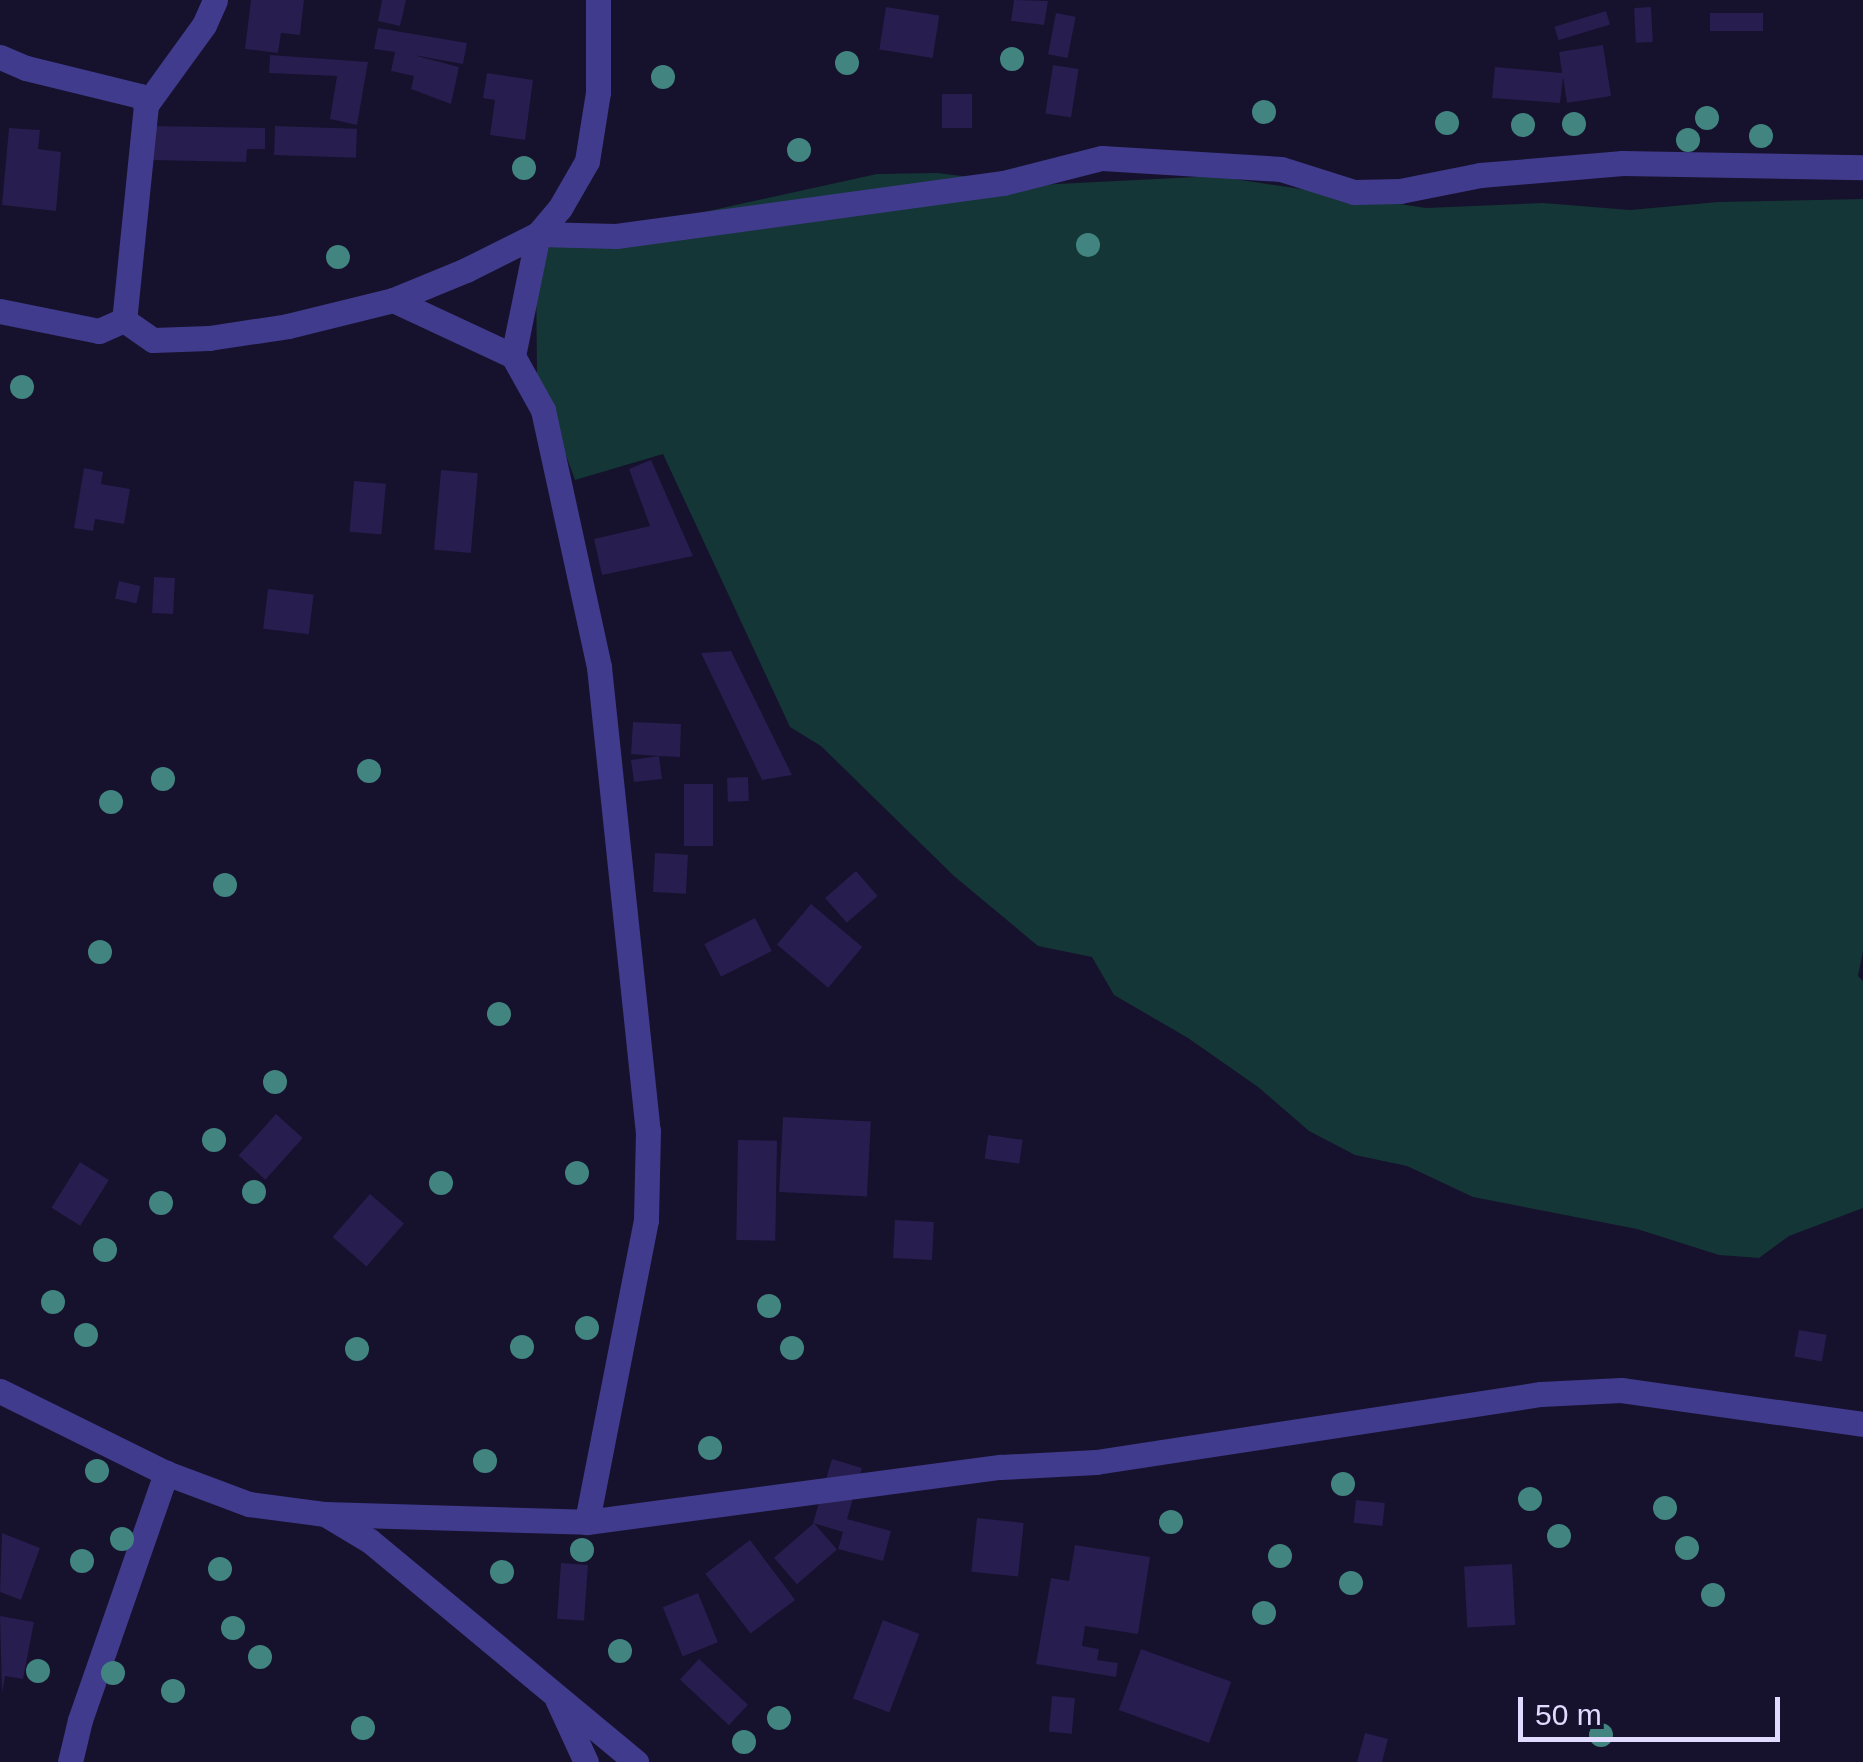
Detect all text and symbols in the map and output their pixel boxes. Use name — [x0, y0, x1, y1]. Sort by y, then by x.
scale bar — [1523, 1677, 1786, 1739]
text: 50 m — [1535, 1698, 1602, 1731]

